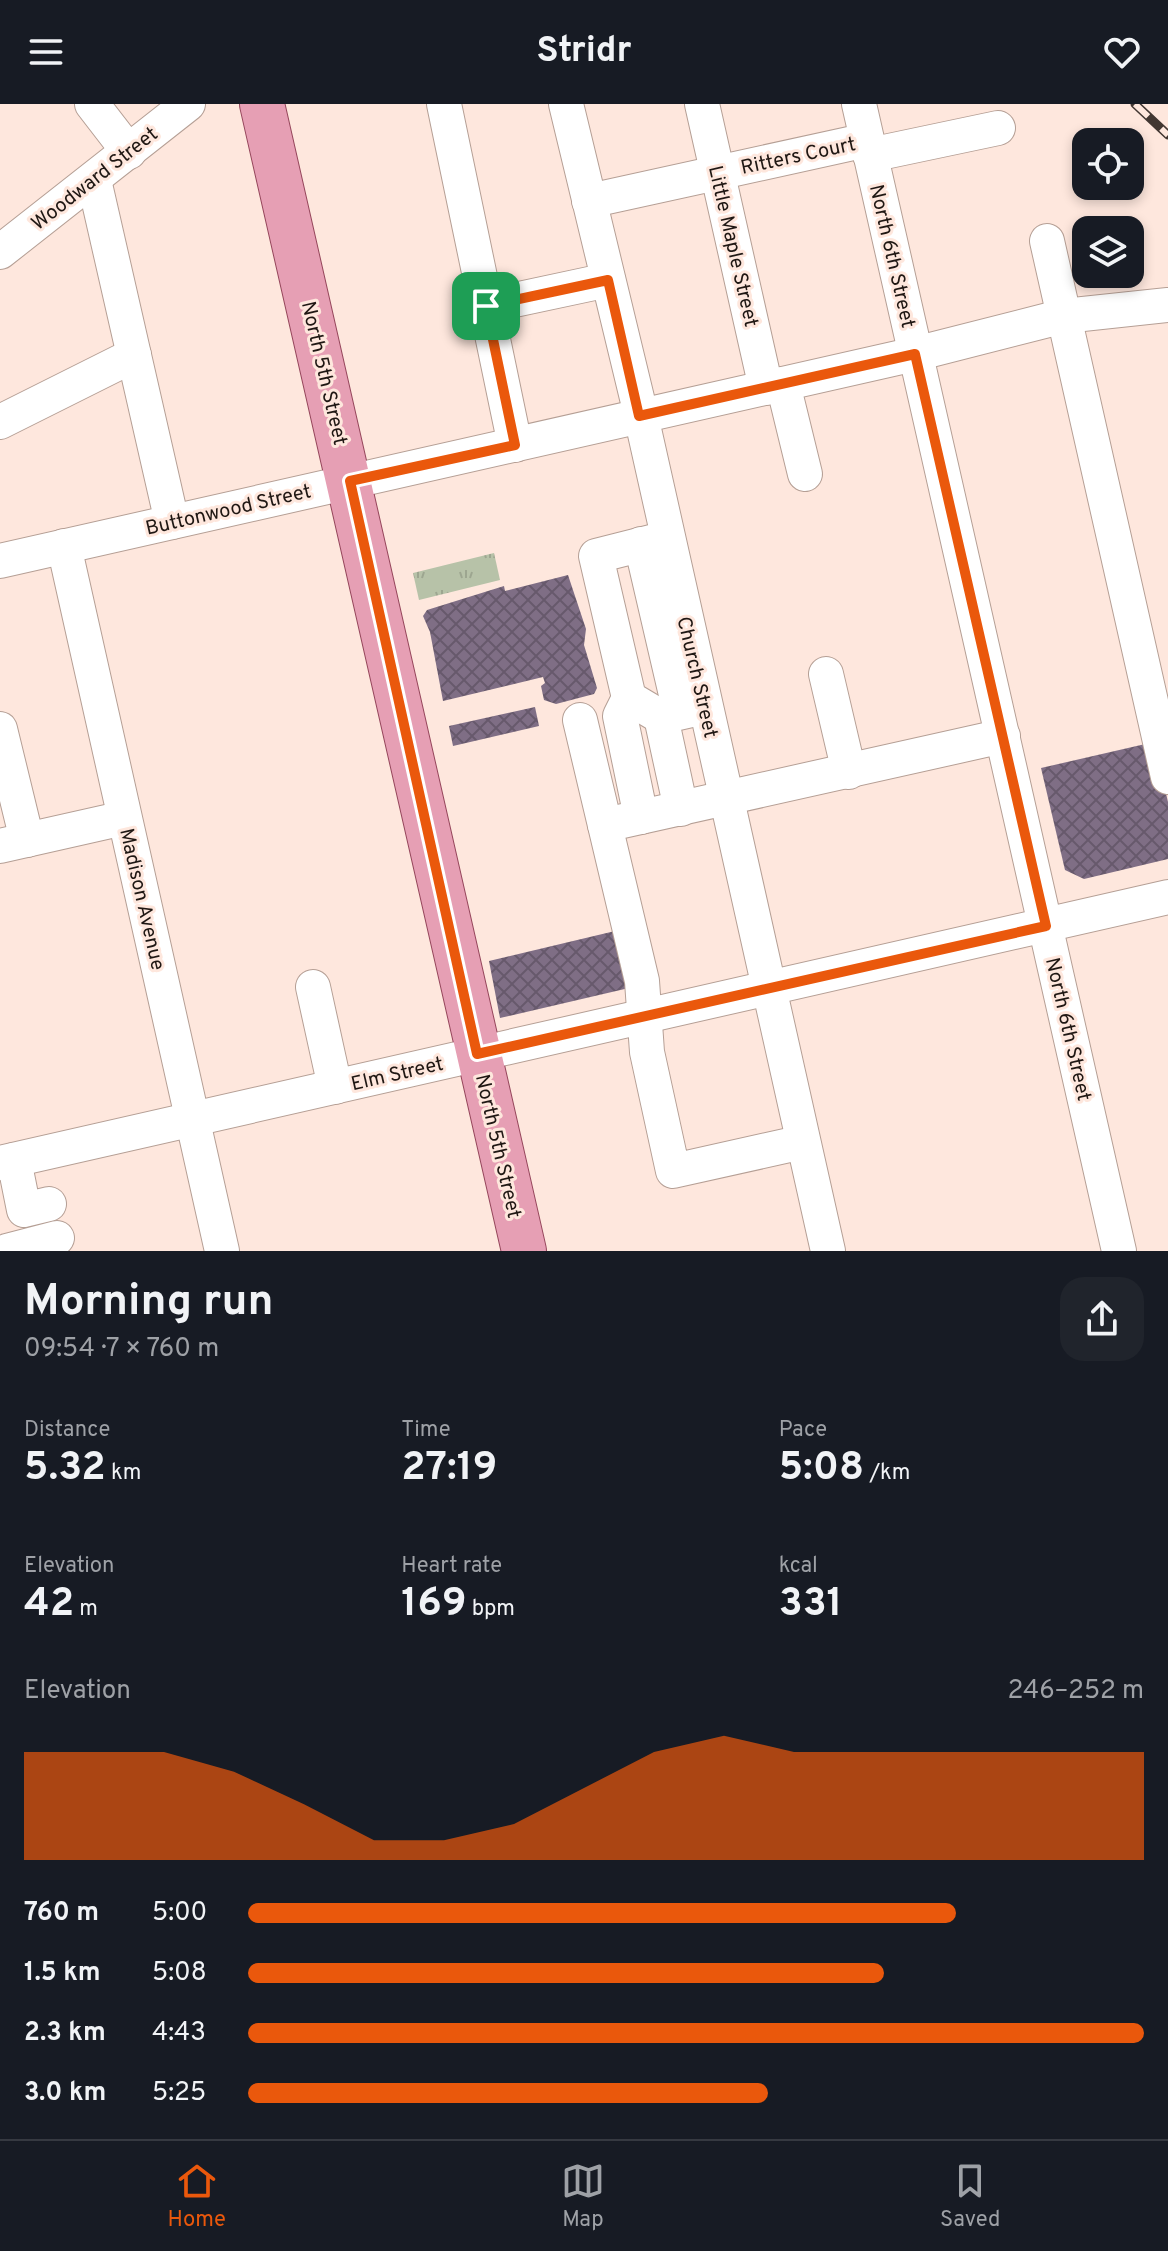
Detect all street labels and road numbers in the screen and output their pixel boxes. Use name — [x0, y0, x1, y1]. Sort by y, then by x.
street label: Woodward Street — [27, 122, 164, 237]
street label: Ritters Court — [739, 132, 858, 182]
street label: Little Maple Street — [701, 163, 763, 330]
street label: North 6th Street — [862, 182, 920, 331]
street label: North 5th Street — [294, 299, 352, 448]
street label: Buttonwood Street — [143, 479, 314, 543]
street label: Church Street — [669, 614, 723, 741]
street label: Madison Avenue — [112, 826, 170, 973]
street label: North 6th Street — [1038, 955, 1096, 1104]
street label: Elm Street — [349, 1052, 446, 1098]
street label: North 5th Street — [468, 1072, 526, 1221]

